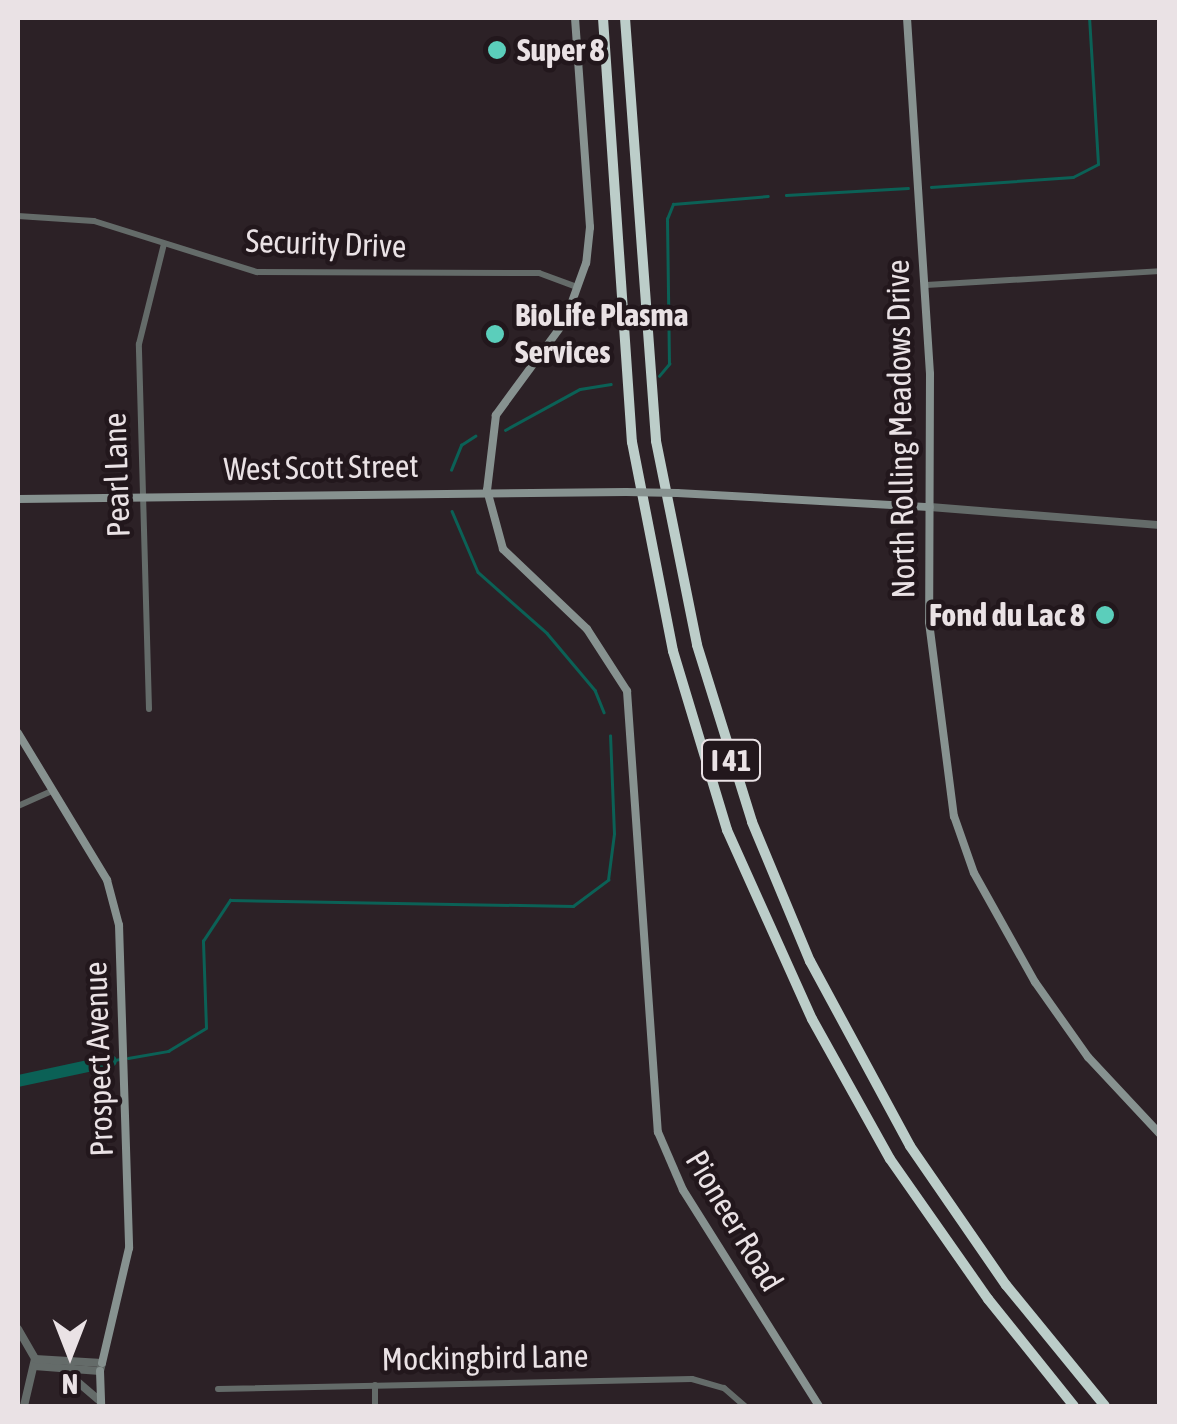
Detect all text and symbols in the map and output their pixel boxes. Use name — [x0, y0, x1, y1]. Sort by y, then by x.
place label: Super 8 — [517, 31, 604, 69]
marker: Super 8 — [486, 39, 508, 61]
street label: Security Drive — [245, 222, 407, 266]
street label: North Rolling Meadows Drive — [879, 259, 923, 599]
place label: BioLife Plasma Services — [515, 297, 688, 372]
marker: BioLife Plasma Services — [484, 323, 506, 345]
street label: Pearl Lane — [96, 412, 138, 538]
street label: West Scott Street — [223, 447, 419, 489]
place label: Fond du Lac 8 — [929, 596, 1085, 634]
marker: Fond du Lac 8 — [1094, 604, 1116, 626]
road number: I 41 — [701, 735, 761, 785]
street label: Prospect Avenue — [76, 961, 122, 1157]
street label: Pioneer Road — [677, 1144, 791, 1298]
north arrow — [20, 1304, 120, 1404]
street label: Mockingbird Lane — [381, 1337, 589, 1379]
text: N — [62, 1368, 78, 1400]

